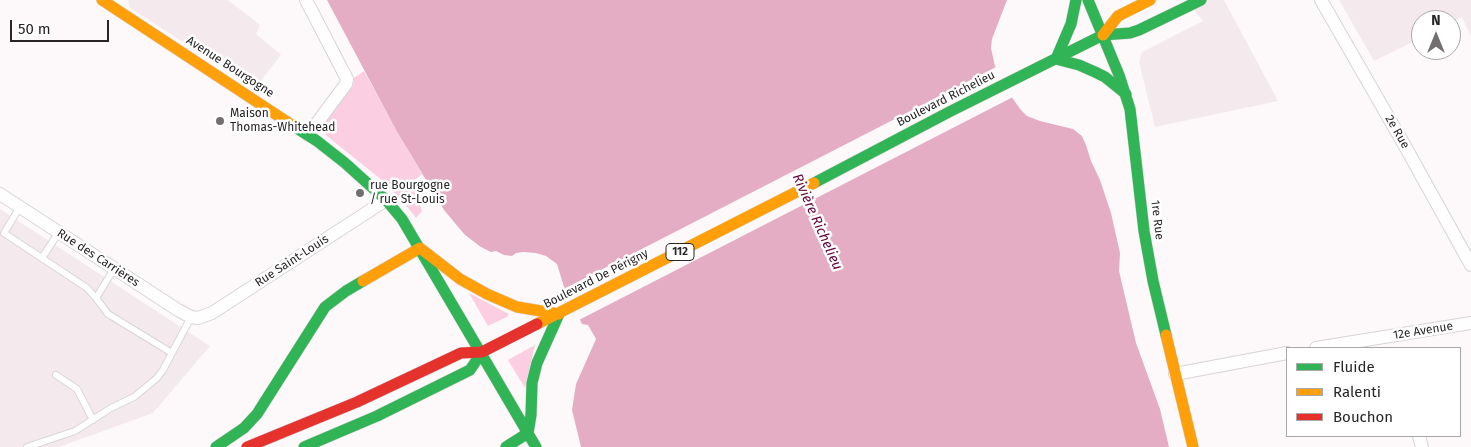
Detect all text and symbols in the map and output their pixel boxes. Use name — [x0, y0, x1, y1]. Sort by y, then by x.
scale bar — [12, 10, 111, 42]
north arrow — [1411, 10, 1461, 60]
text: N — [1431, 12, 1441, 29]
text: 50 m — [18, 20, 51, 38]
street label: Avenue Bourgogne — [183, 33, 277, 101]
street label: Boulevard Richelieu — [894, 68, 998, 130]
place label: Maison Thomas-Whitehead — [230, 107, 335, 135]
street label: 2e Rue — [1382, 113, 1412, 151]
marker: Maison Thomas-Whitehead — [214, 115, 226, 127]
water label: Rivière Richelieu — [788, 171, 846, 273]
place label: rue Bourgogne / rue St-Louis — [370, 179, 450, 207]
marker: rue Bourgogne / rue St-Louis — [354, 187, 366, 199]
street label: 1re Rue — [1147, 199, 1167, 241]
street label: Rue des Carrières — [54, 226, 142, 290]
street label: Rue Saint-Louis — [253, 232, 331, 290]
road number: 112 — [666, 243, 694, 260]
street label: Boulevard De Périgny — [541, 246, 651, 312]
street label: 12e Avenue — [1392, 319, 1454, 343]
legend — [1286, 347, 1461, 437]
text: Fluide — [1333, 358, 1375, 376]
text: Ralenti — [1333, 383, 1381, 401]
text: Bouchon — [1333, 408, 1393, 426]

